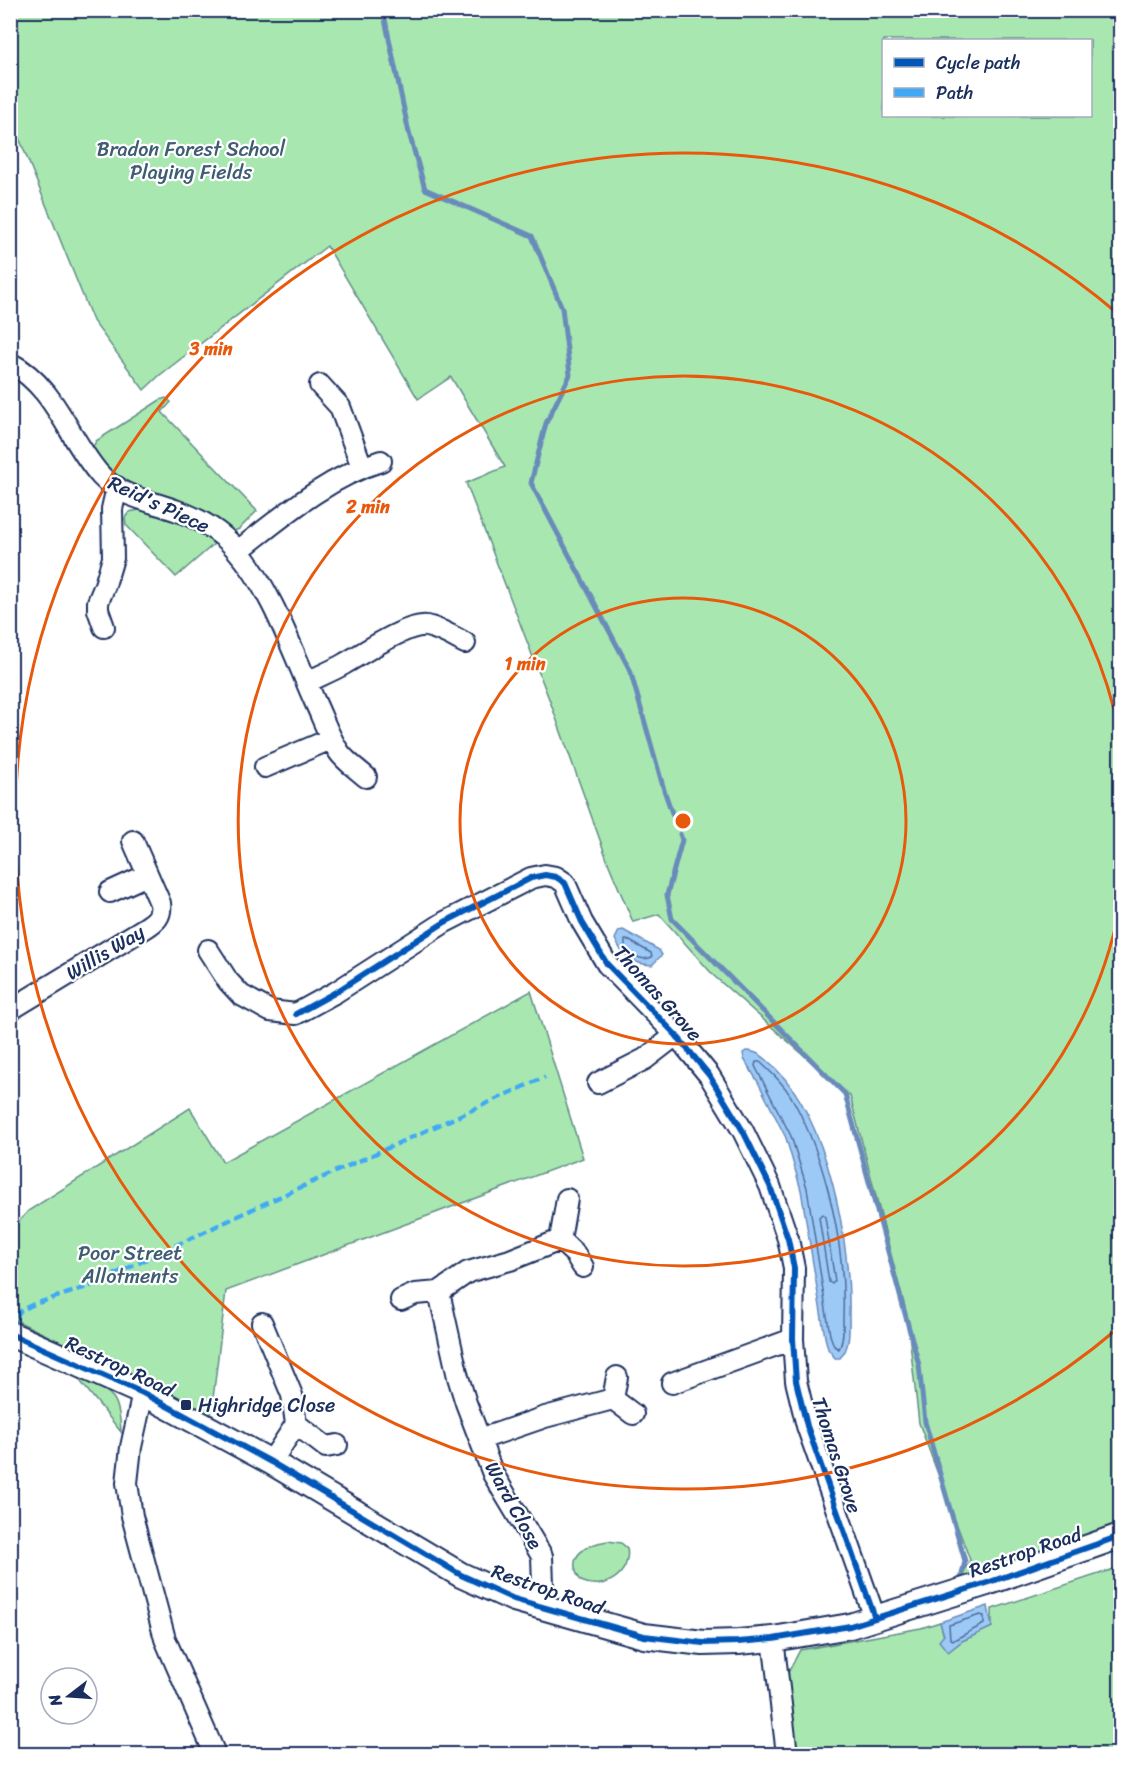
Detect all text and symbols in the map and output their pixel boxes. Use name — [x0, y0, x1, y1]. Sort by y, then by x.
legend — [882, 39, 1092, 117]
text: Cycle path — [936, 47, 1020, 79]
text: Path — [936, 77, 973, 109]
park label: Bradon Forest School Playing Fields — [97, 132, 285, 190]
text: 3 min — [188, 333, 233, 365]
street label: Reid's Piece — [102, 466, 215, 543]
text: 2 min — [345, 491, 390, 523]
text: 1 min — [505, 648, 546, 680]
centre of rings — [673, 811, 693, 831]
street label: Willis Way — [59, 915, 152, 990]
street label: Thomas Grove — [604, 937, 711, 1050]
park label: Poor Street Allotments — [78, 1236, 182, 1294]
street label: Restrop Road — [59, 1326, 182, 1408]
place label: Highridge Close — [198, 1388, 335, 1423]
street label: Thomas Grove — [801, 1392, 872, 1518]
marker: Highridge Close — [179, 1398, 193, 1412]
street label: Ward Close — [475, 1455, 552, 1556]
street label: Restrop Road — [964, 1516, 1088, 1588]
street label: Restrop Road — [487, 1554, 610, 1626]
north arrow — [39, 1666, 99, 1726]
text: N — [39, 1690, 71, 1711]

